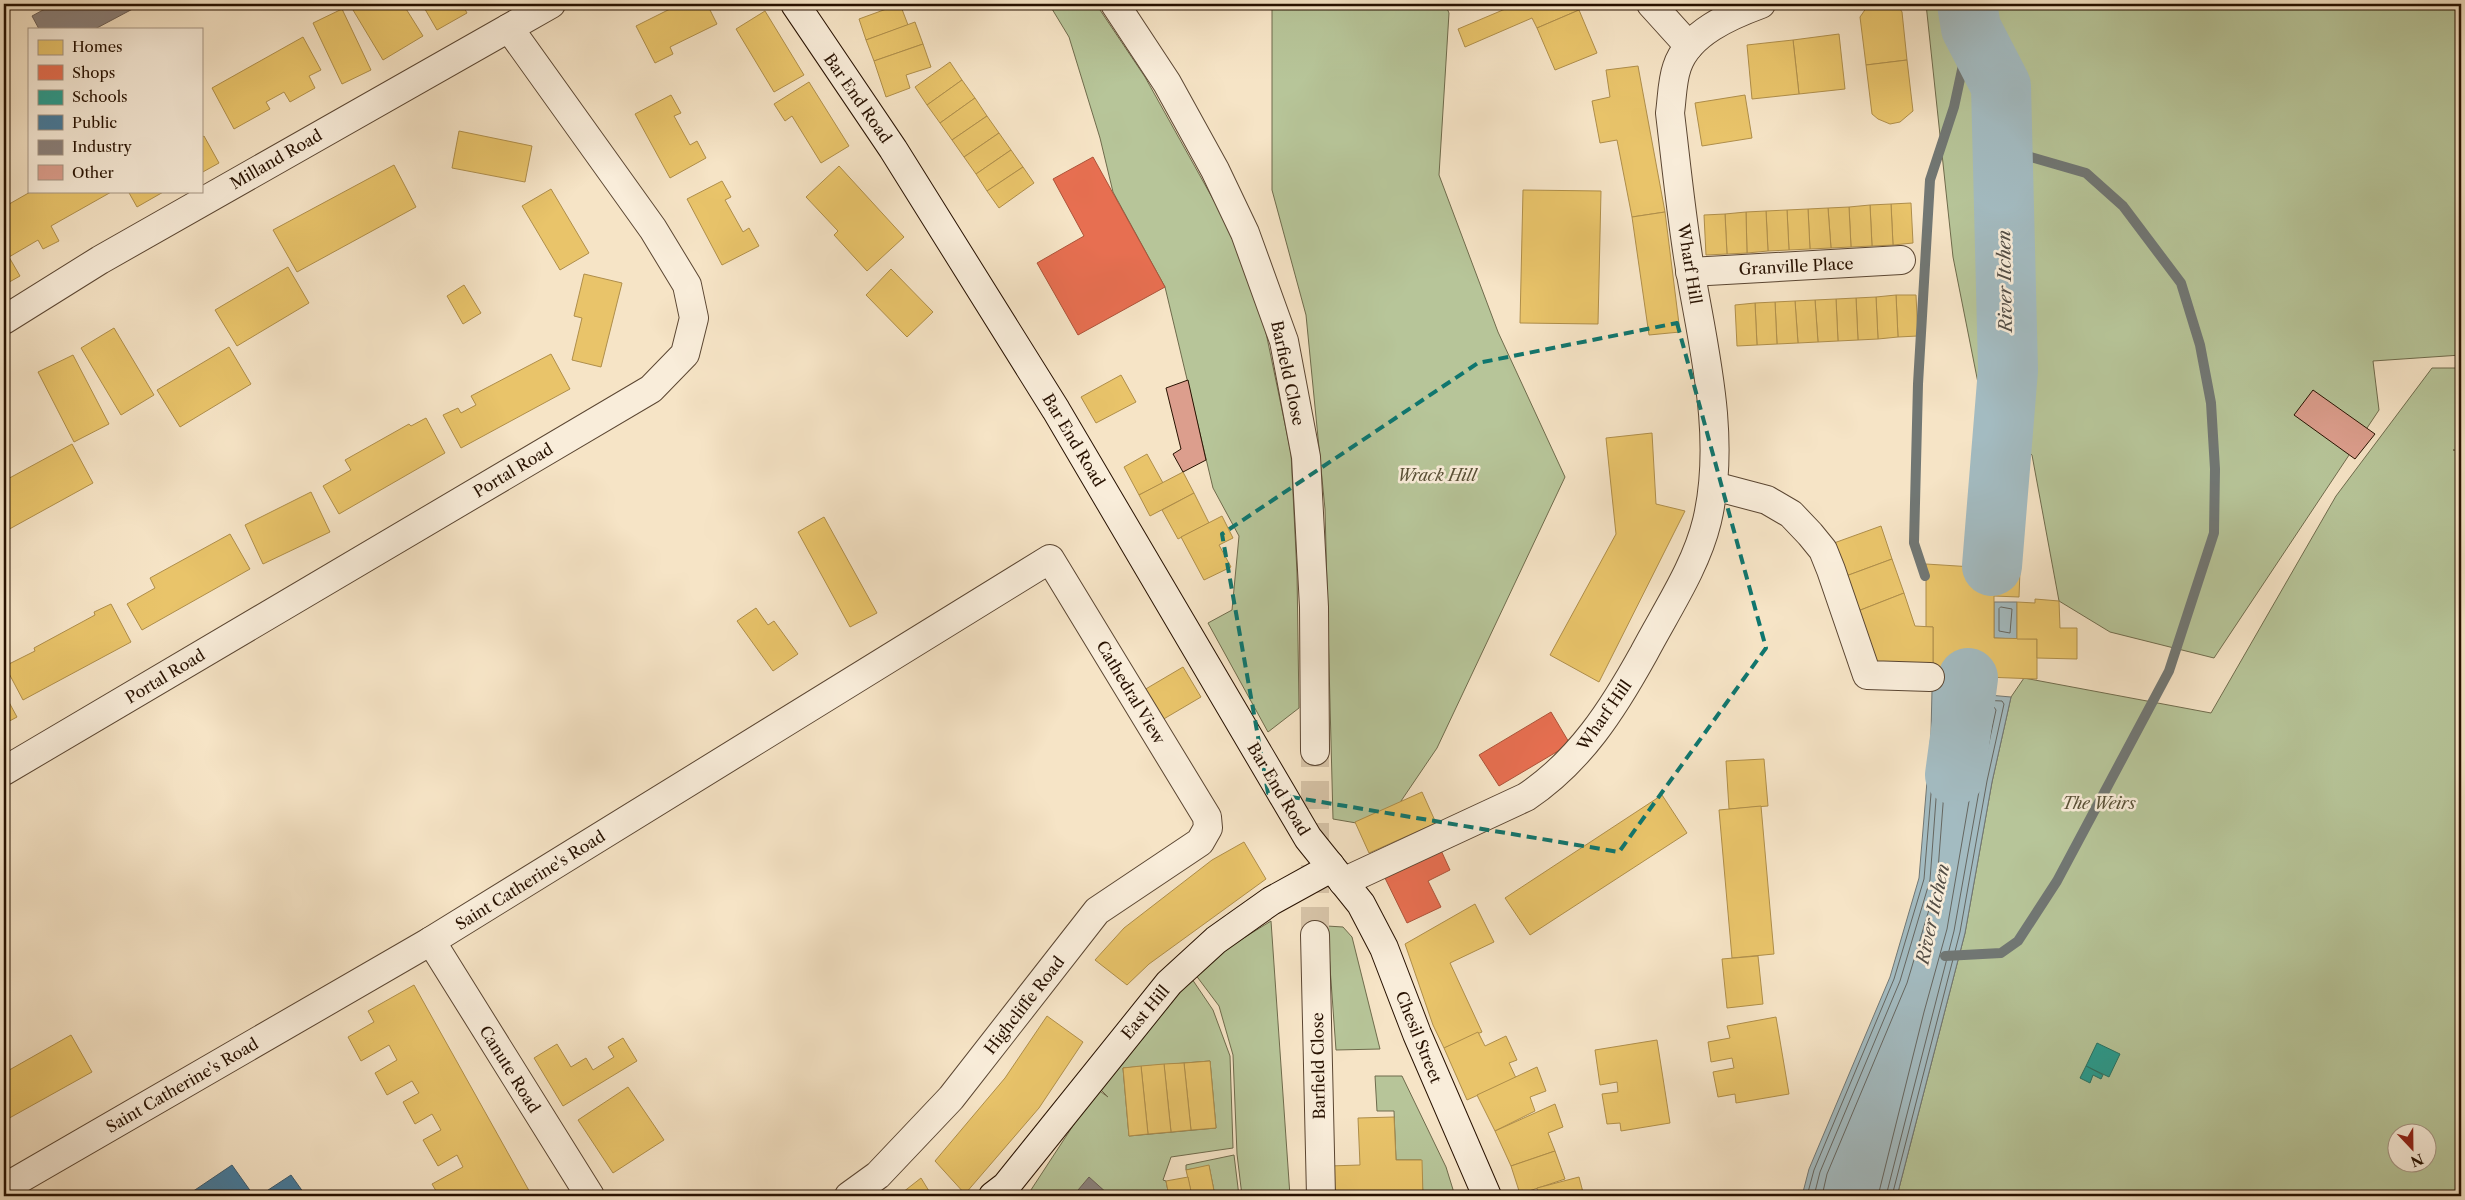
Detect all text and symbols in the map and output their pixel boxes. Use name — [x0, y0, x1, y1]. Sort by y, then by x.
legend — [28, 28, 202, 192]
text: Homes — [72, 37, 123, 56]
street label: Bar End Road — [820, 49, 896, 147]
text: Shops — [72, 63, 115, 82]
text: Schools — [72, 87, 128, 106]
text: Public — [72, 113, 117, 132]
street label: Milland Road — [227, 125, 326, 193]
text: Industry — [72, 137, 132, 156]
text: Other — [72, 163, 115, 182]
street label: Wharf Hill — [1674, 221, 1706, 306]
water label: River Itchen — [1993, 230, 2017, 334]
street label: Granville Place — [1738, 253, 1854, 279]
street label: Barfield Close — [1267, 319, 1309, 427]
street label: Bar End Road — [1038, 390, 1110, 490]
street label: Portal Road — [470, 438, 557, 502]
park label: Wrack Hill — [1397, 465, 1479, 485]
street label: Cathedral View — [1092, 637, 1170, 748]
street label: Portal Road — [122, 644, 209, 708]
street label: Wharf Hill — [1572, 676, 1636, 755]
street label: Bar End Road — [1243, 739, 1315, 839]
park label: The Weirs — [2062, 793, 2136, 813]
street label: Saint Catherine's Road — [451, 826, 609, 934]
water label: River Itchen — [1911, 862, 1954, 968]
street label: Highcliffe Road — [980, 952, 1069, 1058]
street label: East Hill — [1117, 981, 1173, 1043]
street label: Chesil Street — [1391, 988, 1447, 1086]
street label: Barfield Close — [1307, 1012, 1329, 1120]
street label: Canute Road — [475, 1022, 545, 1117]
street label: Saint Catherine's Road — [102, 1033, 262, 1137]
north arrow — [2388, 1122, 2438, 1172]
text: N — [2408, 1149, 2426, 1171]

